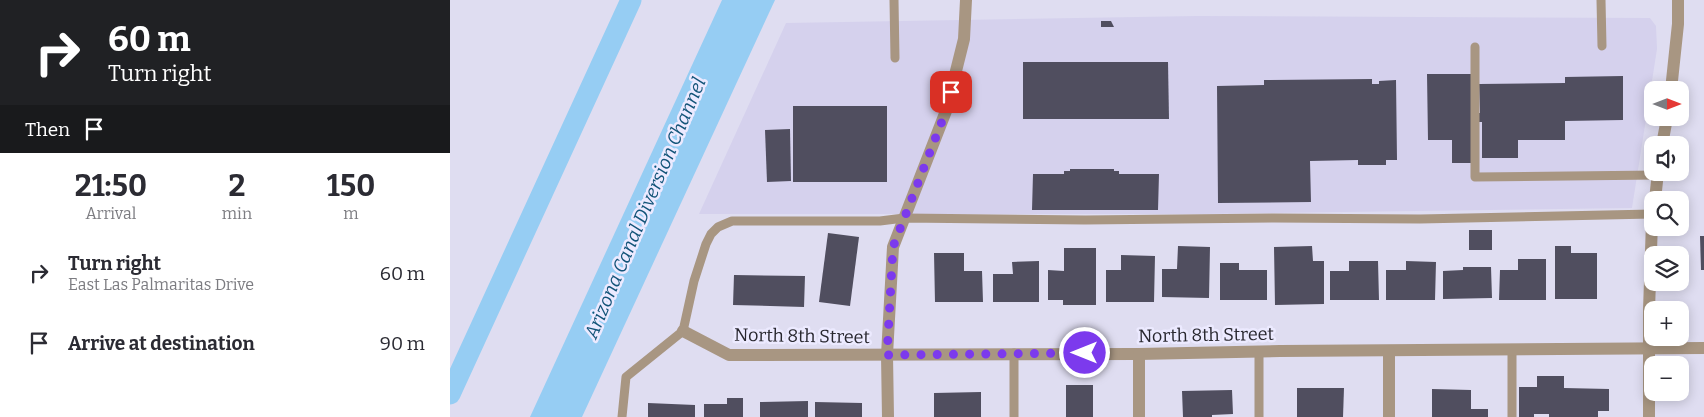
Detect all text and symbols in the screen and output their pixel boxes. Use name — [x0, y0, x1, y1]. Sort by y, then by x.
text: 60 m — [108, 18, 191, 60]
icon: right — [25, 20, 90, 85]
text: Turn right — [108, 60, 211, 87]
pin — [930, 71, 972, 113]
water label: Arizona Canal Diversion Channel — [579, 74, 711, 343]
icon: arrive — [937, 78, 965, 106]
north arrow — [1644, 81, 1689, 126]
map controls — [1644, 81, 1689, 401]
icon: arrive — [80, 115, 108, 143]
text: Then — [25, 118, 70, 141]
button: sound — [1644, 136, 1689, 181]
text: 21:50 — [75, 168, 147, 204]
text: 2 — [228, 168, 245, 204]
text: 150 — [327, 168, 375, 204]
button: search — [1644, 191, 1689, 236]
text: Arrival — [86, 204, 136, 223]
text: min — [222, 204, 252, 223]
text: m — [343, 204, 359, 223]
button: layers — [1644, 246, 1689, 291]
text: Turn right — [68, 252, 161, 275]
icon: right — [25, 259, 53, 287]
text: 60 m — [380, 262, 425, 285]
text: East Las Palmaritas Drive — [68, 275, 254, 294]
button: + — [1644, 301, 1689, 346]
street label: North 8th Street — [1138, 323, 1275, 347]
street label: North 8th Street — [734, 324, 871, 348]
position arrow — [1058, 326, 1110, 378]
icon: arrive — [25, 329, 53, 357]
text: Arrive at destination — [68, 332, 255, 355]
text: 90 m — [380, 332, 425, 355]
button: − — [1644, 356, 1689, 401]

